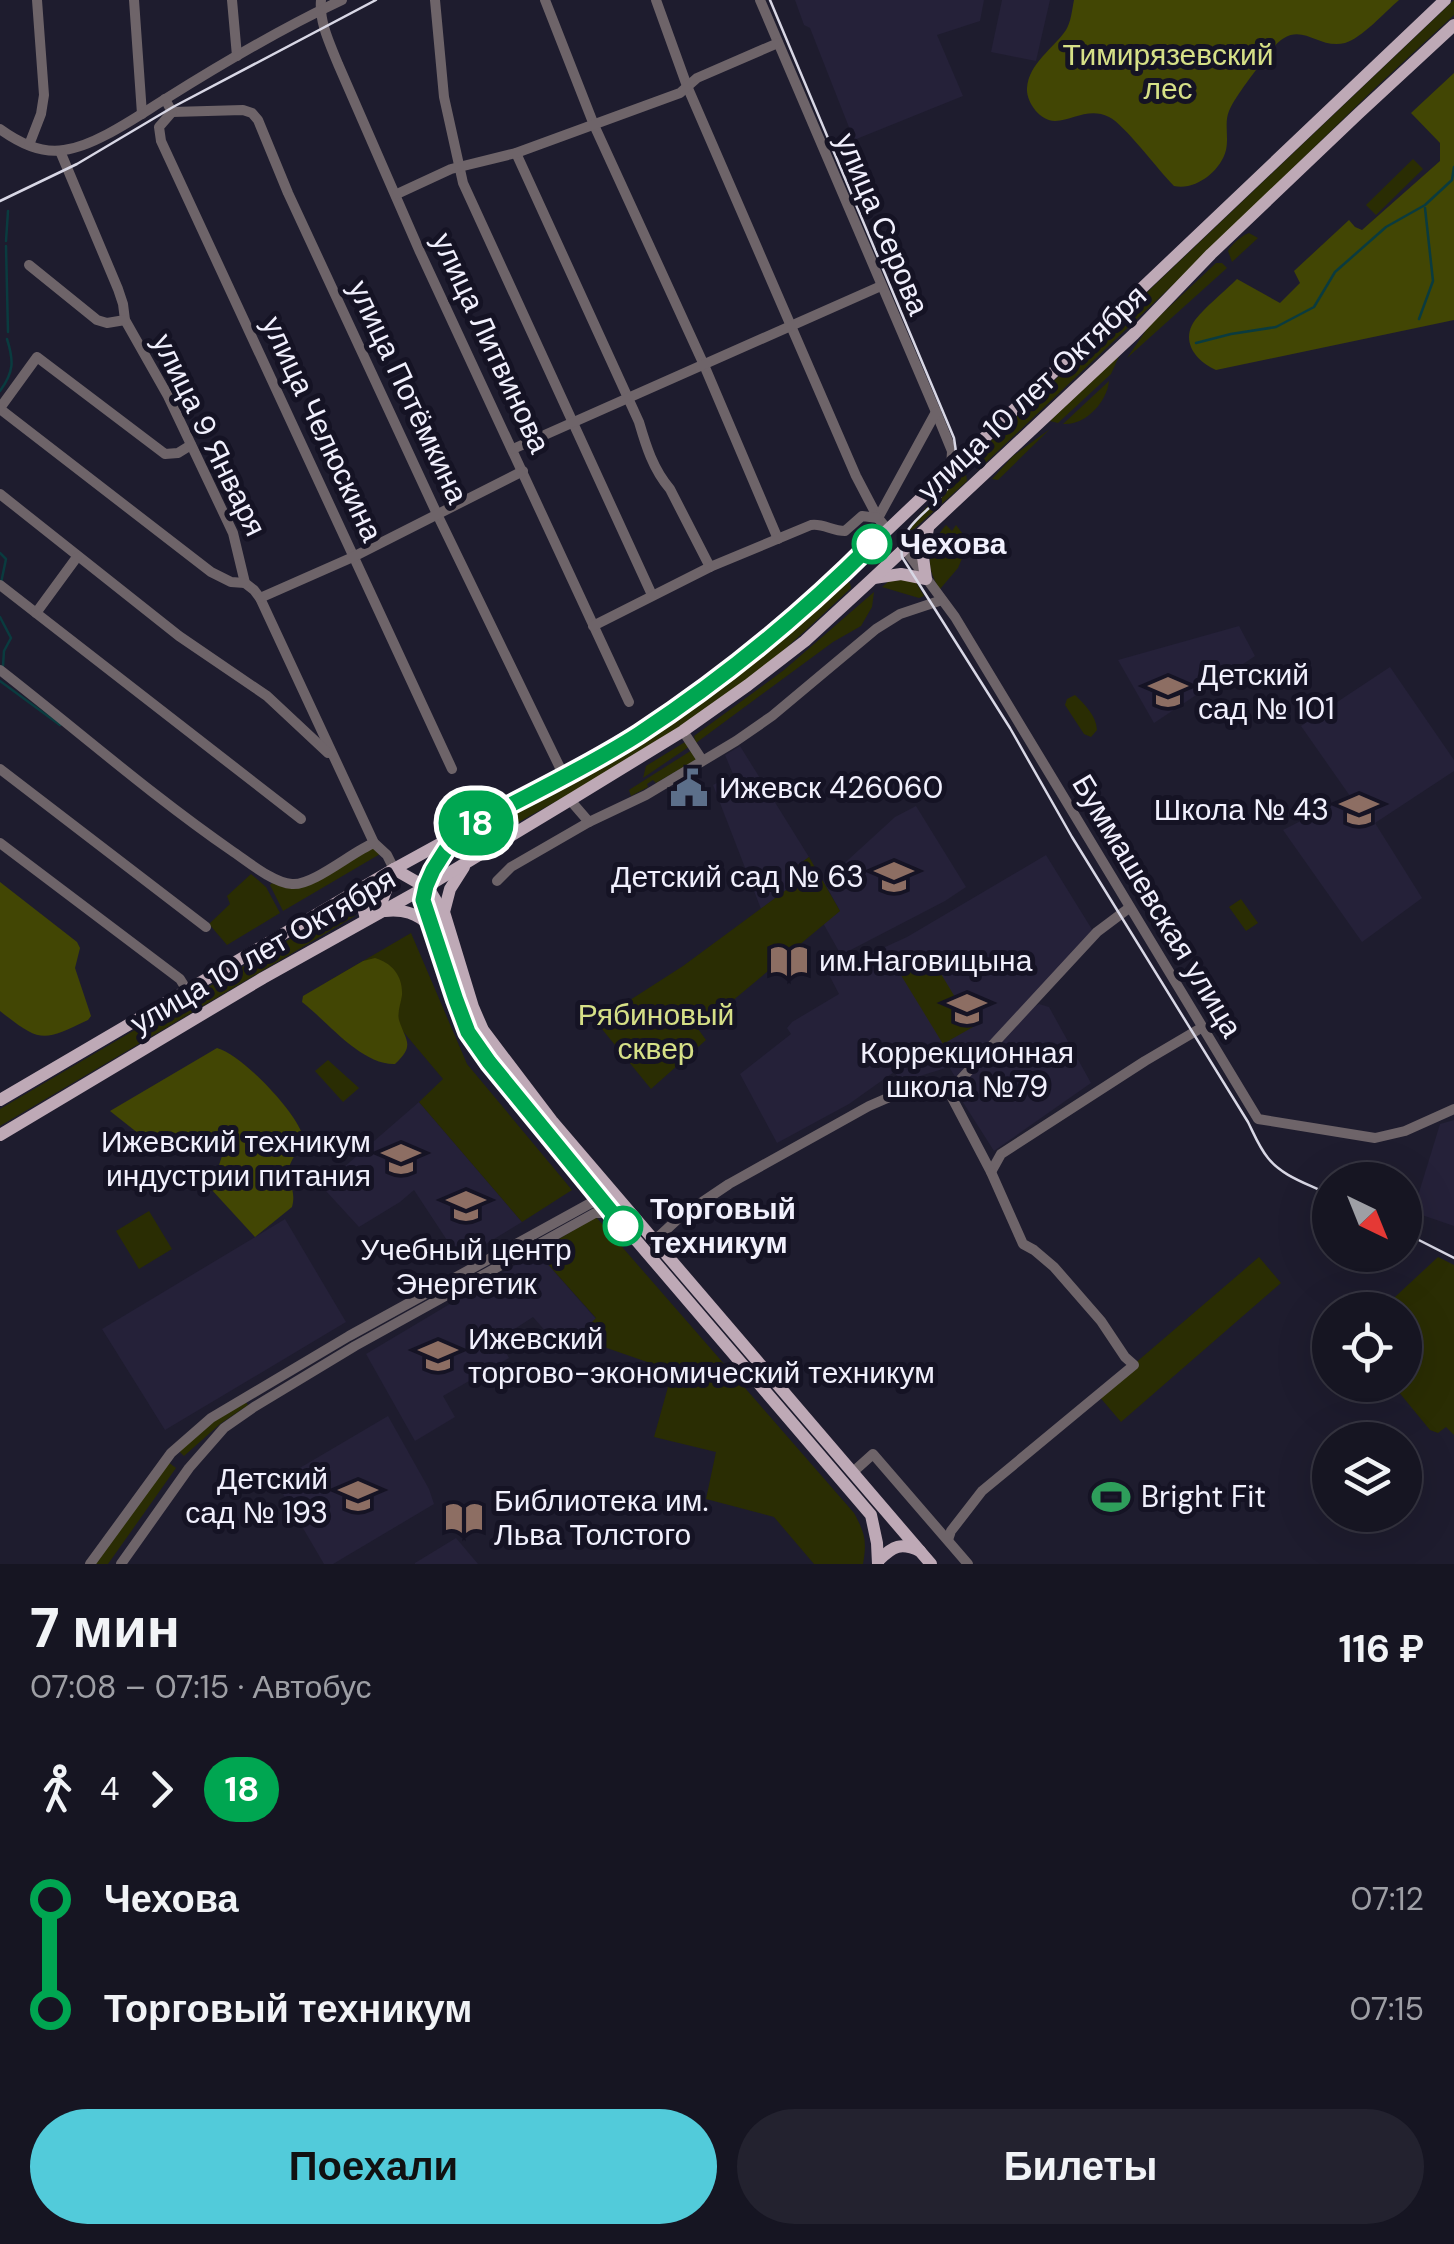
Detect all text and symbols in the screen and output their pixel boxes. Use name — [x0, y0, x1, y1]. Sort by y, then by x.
park label: Тимирязевский лес — [1062, 35, 1274, 108]
street label: улица Серова — [827, 127, 939, 321]
street label: улица Литвинова — [423, 226, 560, 460]
street label: улица Потёмкина — [340, 274, 477, 510]
street label: улица 10 лет Октября — [909, 276, 1155, 509]
street label: улица Челюскина — [253, 310, 392, 548]
street label: улица 9 Января — [144, 327, 275, 542]
place label: Чехова — [900, 524, 1007, 563]
marker: Чехова — [853, 525, 891, 563]
place label: Детский сад № 101 — [1198, 655, 1335, 728]
school or university icon: Детский сад № 101 — [1147, 671, 1189, 713]
public building icon: Ижевск 426060 — [668, 767, 710, 809]
street label: Буммашевская улица — [1063, 767, 1252, 1045]
place label: Ижевск 426060 — [719, 768, 943, 807]
school or university icon: Школа № 43 — [1338, 789, 1380, 831]
line badge: 18 — [431, 790, 521, 856]
place label: Школа № 43 — [1154, 790, 1329, 829]
text: 18 — [459, 800, 493, 846]
school or university icon: Детский сад № 63 — [873, 856, 915, 898]
place label: Детский сад № 63 — [611, 857, 864, 896]
street label: улица 10 лет Октября — [123, 859, 402, 1042]
library icon: им.Наговицына — [768, 940, 810, 982]
place label: им.Наговицына — [819, 941, 1033, 980]
school or university icon: Коррекционная школа №79 — [946, 988, 988, 1030]
park label: Рябиновый сквер — [578, 995, 734, 1068]
place label: Коррекционная школа №79 — [860, 1033, 1074, 1106]
place label: Ижевский техникум индустрии питания — [101, 1122, 371, 1195]
school or university icon: Ижевский техникум индустрии питания — [380, 1138, 422, 1180]
north arrow — [1312, 1162, 1422, 1272]
map controls — [1312, 1162, 1422, 1532]
school or university icon: Учебный центр Энергетик — [445, 1185, 487, 1227]
place label: Торговый техникум — [650, 1189, 796, 1262]
marker: Торговый техникум — [604, 1207, 642, 1245]
place label: Учебный центр Энергетик — [360, 1230, 572, 1303]
button: locate — [1312, 1292, 1422, 1402]
place label: Ижевский торгово-экономический техникум — [468, 1319, 935, 1392]
school or university icon: Ижевский торгово-экономический техникум — [417, 1335, 459, 1377]
button: layers — [1312, 1422, 1422, 1532]
place label: Детский сад № 193 — [185, 1459, 328, 1532]
school or university icon: Детский сад № 193 — [337, 1475, 379, 1517]
sports icon: Bright Fit — [1090, 1476, 1132, 1518]
place label: Bright Fit — [1141, 1477, 1266, 1516]
place label: Библиотека им. Льва Толстого — [494, 1481, 708, 1554]
library icon: Библиотека им. Льва Толстого — [443, 1497, 485, 1539]
text: 7 мин — [30, 1592, 180, 1664]
text: 116 ₽ — [1338, 1624, 1424, 1674]
text: 07:08 – 07:15 · Автобус — [30, 1666, 372, 1708]
icon: walk — [30, 1762, 85, 1817]
icon: forward — [134, 1762, 189, 1817]
text: 18 — [224, 1766, 259, 1812]
text: 4 — [100, 1768, 119, 1810]
text: Чехова — [104, 1874, 239, 1924]
text: 07:12 — [1351, 1878, 1424, 1920]
text: Торговый техникум — [104, 1984, 472, 2034]
text: 07:15 — [1350, 1988, 1424, 2030]
button: Поехали — [30, 2109, 717, 2224]
button: Билеты — [737, 2109, 1424, 2224]

